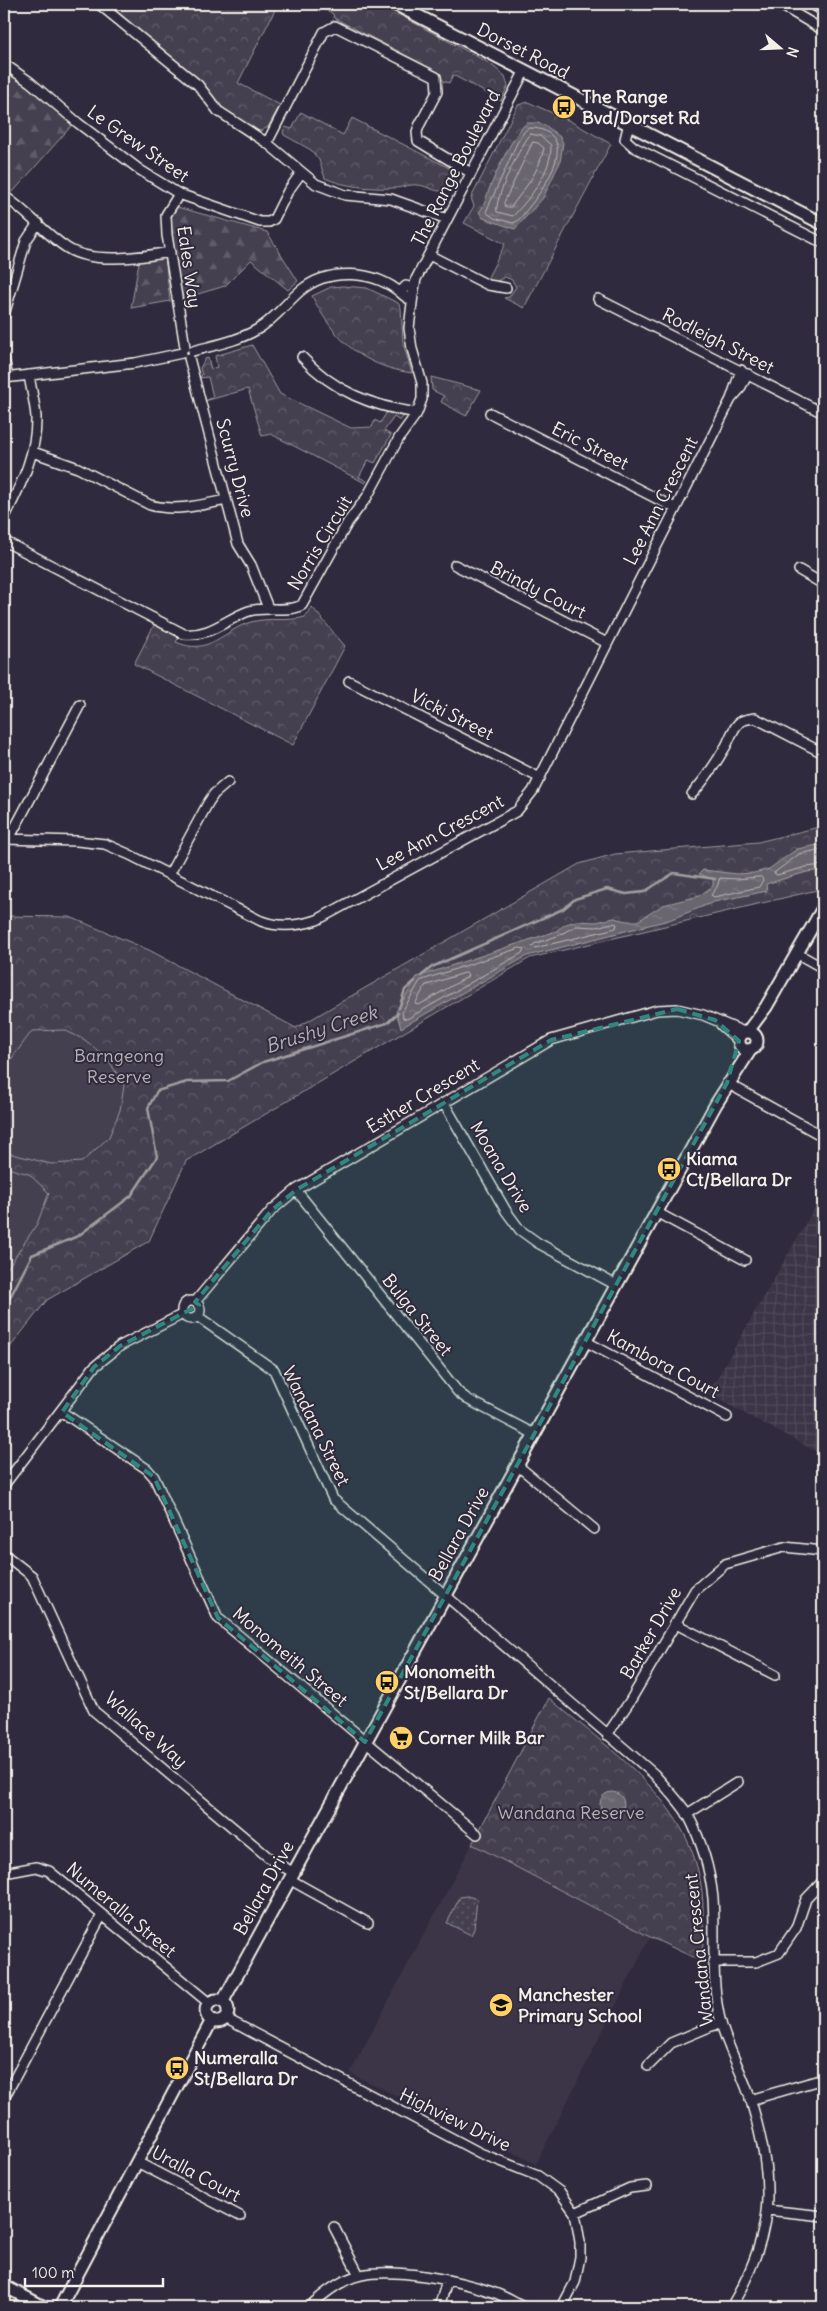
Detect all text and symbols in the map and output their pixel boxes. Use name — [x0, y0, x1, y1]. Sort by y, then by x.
street label: Dorset Road — [473, 17, 574, 84]
north arrow — [754, 22, 804, 72]
text: N — [782, 45, 802, 60]
street label: The Range Boulevard — [406, 85, 505, 250]
place label: The Range Bvd/Dorset Rd — [582, 85, 700, 129]
bus stop icon: The Range Bvd/Dorset Rd — [551, 94, 577, 120]
street label: Le Grew Street — [83, 100, 194, 187]
street label: Eales Way — [172, 224, 207, 310]
street label: Rodleigh Street — [658, 302, 778, 379]
street label: Scurry Drive — [211, 416, 260, 520]
street label: Eric Street — [548, 416, 633, 475]
street label: Lee Ann Crescent — [618, 433, 703, 569]
street label: Norris Circuit — [282, 491, 357, 594]
street label: Brindy Court — [486, 556, 590, 623]
street label: Vicki Street — [407, 684, 498, 745]
street label: Lee Ann Crescent — [372, 789, 507, 876]
water label: Brushy Creek — [262, 999, 381, 1058]
park label: Barngeong Reserve — [74, 1044, 164, 1088]
street label: Esther Crescent — [362, 1053, 483, 1138]
street label: Moana Drive — [465, 1117, 538, 1217]
place label: Kiama Ct/Bellara Dr — [686, 1147, 792, 1191]
bus stop icon: Kiama Ct/Bellara Dr — [656, 1156, 682, 1182]
street label: Bulga Street — [377, 1269, 457, 1360]
street label: Kambora Court — [603, 1324, 724, 1403]
street label: Wandana Street — [278, 1362, 355, 1489]
street label: Bellara Drive — [423, 1483, 494, 1585]
street label: Barker Drive — [615, 1583, 686, 1683]
street label: Monomeith Street — [228, 1602, 353, 1712]
place label: Monomeith St/Bellara Dr — [404, 1660, 509, 1704]
bus stop icon: Monomeith St/Bellara Dr — [374, 1669, 400, 1695]
street label: Wallace Way — [100, 1687, 192, 1773]
supermarket icon: Corner Milk Bar — [388, 1725, 414, 1751]
place label: Corner Milk Bar — [418, 1726, 545, 1749]
park label: Wandana Reserve — [498, 1801, 644, 1824]
street label: Bellara Drive — [228, 1837, 299, 1939]
street label: Numeralla Street — [62, 1857, 181, 1962]
street label: Wandana Crescent — [679, 1872, 718, 2028]
place label: Manchester Primary School — [518, 1983, 642, 2027]
school or university icon: Manchester Primary School — [488, 1992, 514, 2018]
place label: Numeralla St/Bellara Dr — [194, 2046, 299, 2090]
bus stop icon: Numeralla St/Bellara Dr — [164, 2055, 190, 2081]
street label: Highview Drive — [396, 2083, 515, 2156]
street label: Uralla Court — [148, 2140, 245, 2207]
scale bar — [25, 2256, 162, 2288]
text: 100 m — [32, 2263, 74, 2282]

